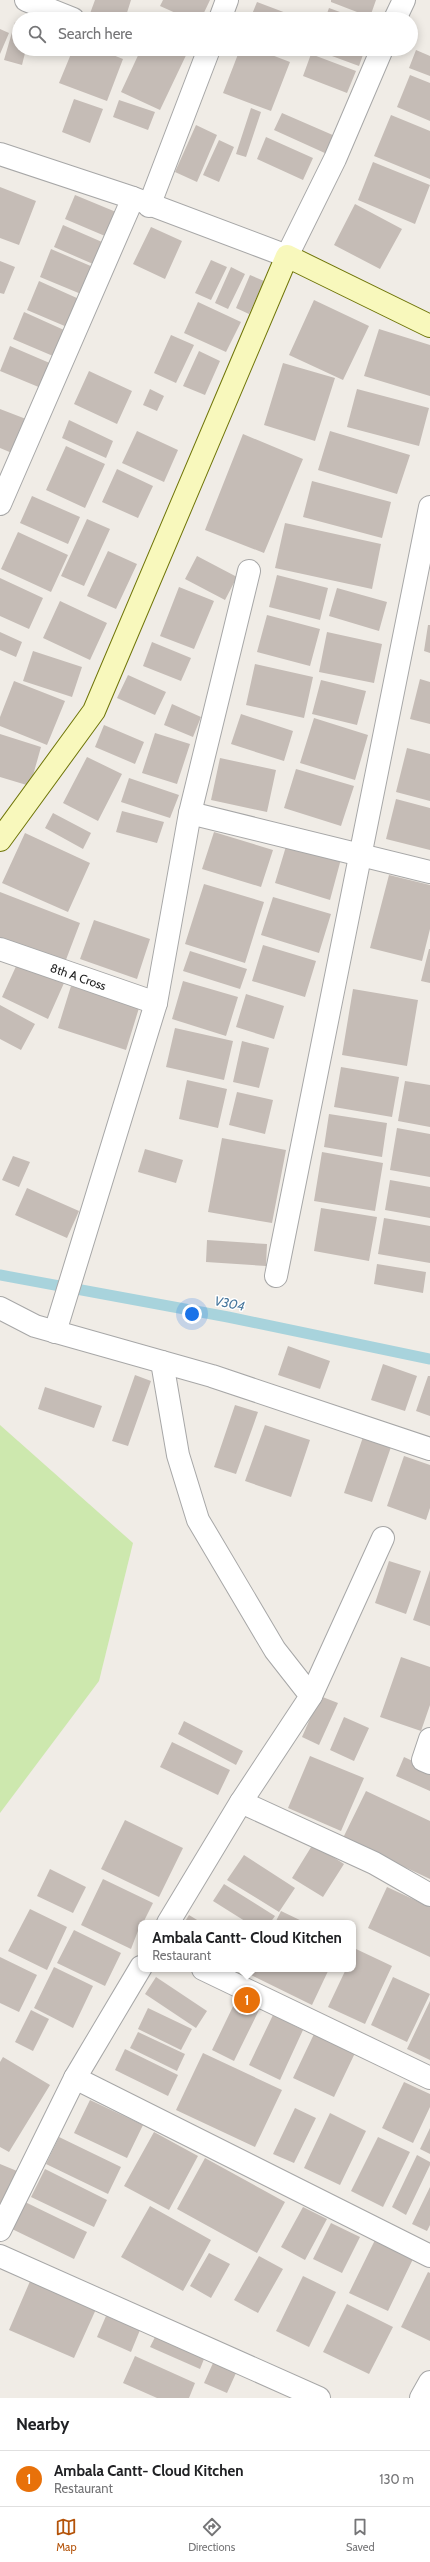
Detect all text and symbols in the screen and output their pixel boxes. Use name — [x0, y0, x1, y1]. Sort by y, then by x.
search box — [12, 12, 418, 56]
icon: search — [26, 23, 48, 45]
text: Search here — [58, 25, 133, 43]
street label: 8th A Cross — [49, 960, 108, 993]
water label: V304 — [214, 1292, 246, 1314]
your location — [182, 1304, 202, 1324]
popup — [138, 1920, 356, 1972]
text: Ambala Cantt- Cloud Kitchen — [152, 1929, 342, 1947]
text: Restaurant — [152, 1947, 211, 1963]
pin: 1 — [234, 1985, 260, 2015]
text: Nearby — [16, 2414, 69, 2434]
text: Ambala Cantt- Cloud Kitchen — [54, 2462, 243, 2480]
text: 1 — [27, 2471, 31, 2487]
text: 130 m — [379, 2471, 414, 2487]
text: Restaurant — [54, 2480, 113, 2496]
tab: Map — [55, 2516, 77, 2554]
tab: Directions — [188, 2516, 235, 2554]
tab: Saved — [346, 2516, 375, 2554]

